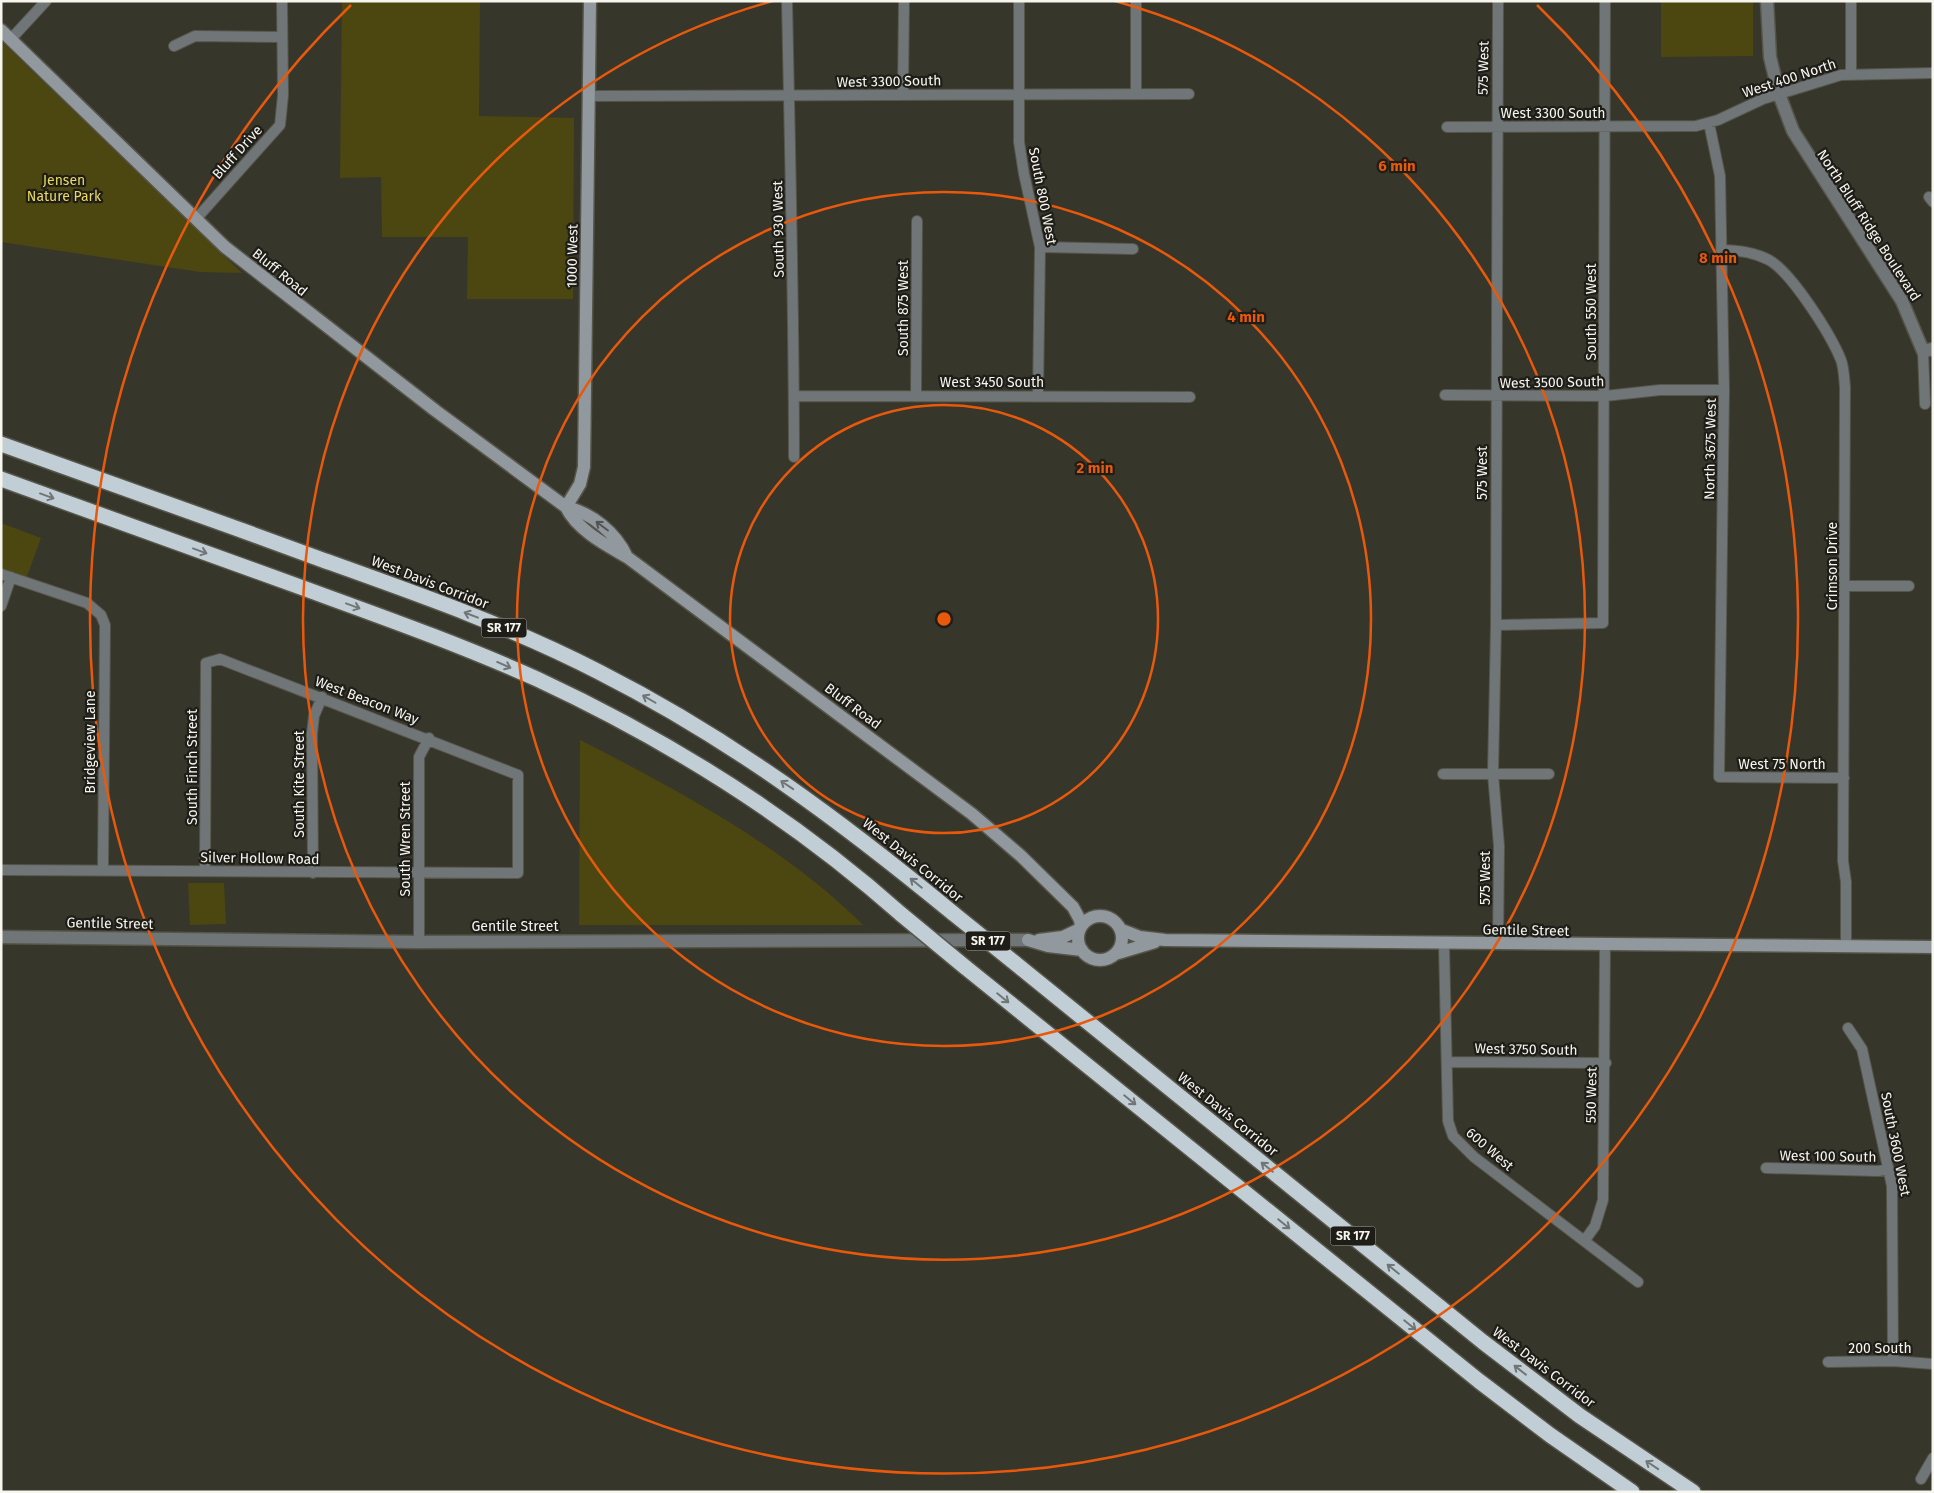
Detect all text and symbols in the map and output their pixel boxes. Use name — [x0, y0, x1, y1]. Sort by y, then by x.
street label: 575 West — [1475, 40, 1492, 95]
street label: West 400 North — [1740, 55, 1838, 102]
street label: West 3300 South — [836, 72, 942, 91]
street label: West 3300 South — [1501, 105, 1605, 122]
street label: Bluff Drive — [209, 122, 266, 183]
street label: South 800 West — [1025, 146, 1060, 247]
street label: North Bluff Ridge Boulevard — [1813, 146, 1924, 304]
text: 6 min — [1378, 157, 1416, 175]
park label: Jensen Nature Park — [27, 172, 102, 205]
street label: South 930 West — [769, 179, 788, 278]
street label: 1000 West — [563, 223, 582, 288]
street label: Bluff Road — [249, 245, 311, 300]
text: 8 min — [1699, 249, 1737, 267]
street label: South 875 West — [895, 259, 912, 356]
street label: South 550 West — [1583, 263, 1600, 361]
text: 4 min — [1227, 308, 1265, 326]
street label: West 3500 South — [1499, 373, 1605, 392]
street label: West 3450 South — [940, 374, 1044, 391]
street label: North 3675 West — [1701, 397, 1720, 500]
street label: 575 West — [1474, 445, 1491, 500]
text: 2 min — [1077, 459, 1113, 477]
one-way arrow — [39, 492, 54, 501]
one-way arrow — [595, 521, 609, 531]
street label: Crimson Drive — [1824, 522, 1841, 610]
one-way arrow — [192, 547, 207, 556]
street label: West Davis Corridor — [369, 552, 491, 613]
one-way arrow — [345, 602, 360, 611]
one-way arrow — [464, 610, 479, 619]
centre of rings — [935, 610, 953, 628]
road number: SR 177 — [482, 618, 526, 638]
one-way arrow — [496, 660, 511, 670]
street label: West Beacon Way — [312, 673, 421, 728]
street label: Bluff Road — [821, 680, 884, 733]
street label: Bridgeview Lane — [82, 690, 99, 794]
one-way arrow — [642, 694, 657, 704]
street label: South Finch Street — [184, 708, 201, 825]
street label: South Kite Street — [291, 729, 308, 838]
street label: West 75 North — [1738, 756, 1826, 773]
one-way arrow — [781, 780, 795, 790]
street label: South Wren Street — [397, 781, 414, 896]
street label: West Davis Corridor — [859, 815, 967, 906]
street label: Silver Hollow Road — [200, 849, 320, 868]
street label: 575 West — [1477, 850, 1494, 905]
one-way arrow — [910, 878, 923, 889]
street label: Gentile Street — [66, 914, 155, 933]
street label: Gentile Street — [471, 918, 559, 935]
street label: Gentile Street — [1482, 921, 1571, 940]
road number: SR 177 — [966, 931, 1010, 950]
one-way arrow — [996, 992, 1009, 1003]
street label: West 3750 South — [1474, 1040, 1578, 1059]
street label: 550 West — [1583, 1066, 1601, 1123]
street label: West Davis Corridor — [1174, 1069, 1282, 1160]
street label: South 3600 West — [1877, 1091, 1914, 1198]
one-way arrow — [1123, 1094, 1136, 1105]
street label: 600 West — [1462, 1124, 1518, 1175]
street label: West 100 South — [1779, 1147, 1877, 1166]
one-way arrow — [1261, 1161, 1274, 1172]
one-way arrow — [1277, 1218, 1290, 1229]
road number: SR 177 — [1330, 1226, 1376, 1246]
one-way arrow — [1387, 1263, 1400, 1274]
one-way arrow — [1403, 1320, 1416, 1331]
street label: West Davis Corridor — [1489, 1323, 1599, 1412]
street label: 200 South — [1848, 1340, 1912, 1357]
one-way arrow — [1514, 1365, 1527, 1376]
one-way arrow — [1645, 1460, 1659, 1471]

